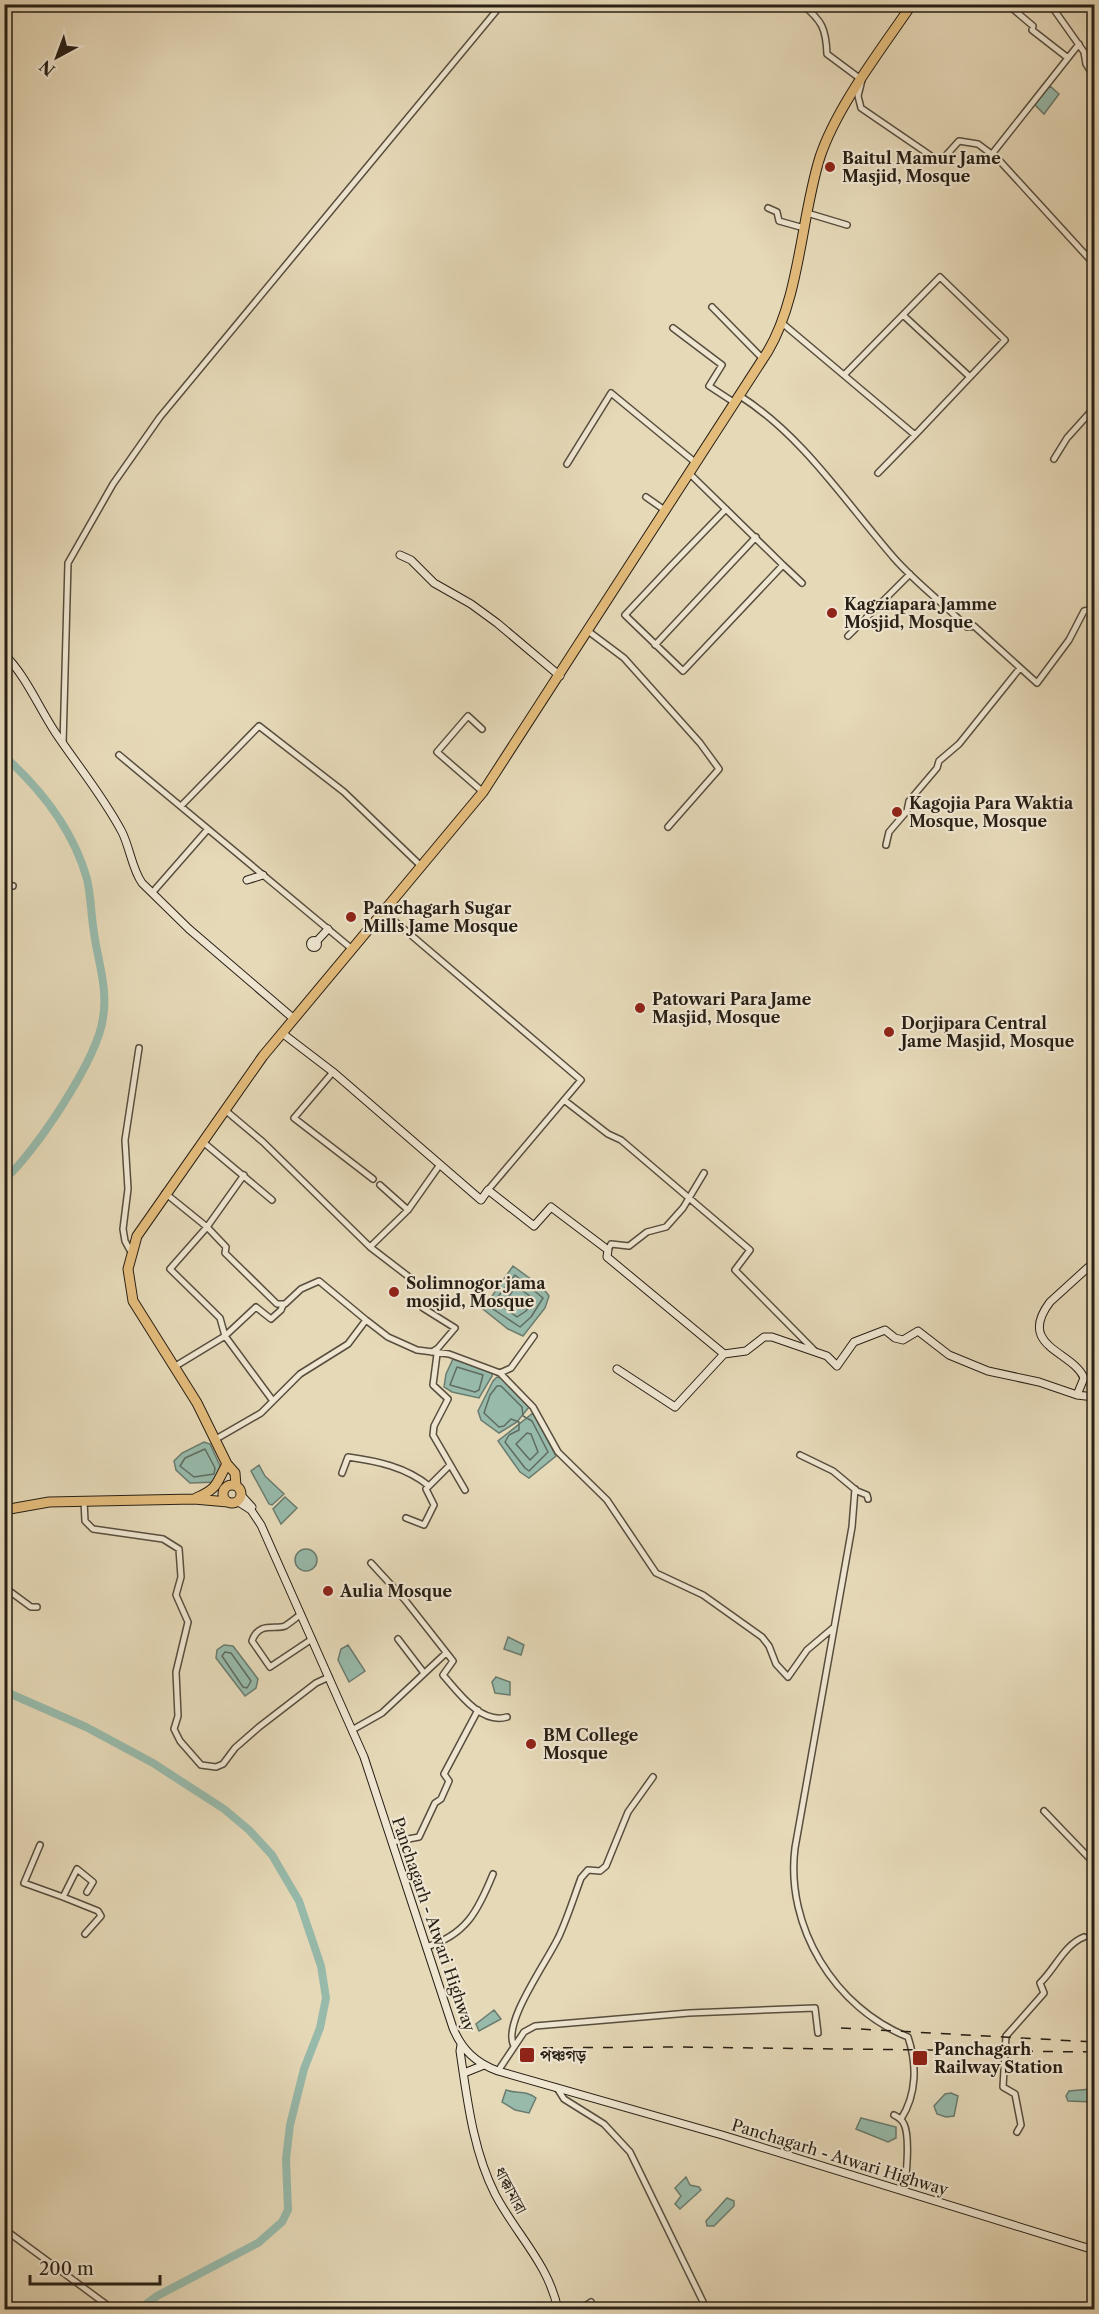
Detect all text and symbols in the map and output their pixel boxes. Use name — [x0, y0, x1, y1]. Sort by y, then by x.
north arrow — [27, 27, 87, 87]
text: N — [35, 56, 59, 80]
place label: Baitul Mamur Jame Masjid, Mosque — [842, 148, 1001, 186]
marker: Baitul Mamur Jame Masjid, Mosque — [823, 160, 837, 174]
place label: Kagziapara Jamme Mosjid, Mosque — [844, 594, 997, 632]
marker: Kagziapara Jamme Mosjid, Mosque — [825, 606, 839, 620]
place label: Kagojia Para Waktia Mosque, Mosque — [909, 793, 1074, 831]
marker: Kagojia Para Waktia Mosque, Mosque — [890, 805, 904, 819]
place label: Panchagarh Sugar Mills Jame Mosque — [363, 898, 519, 936]
marker: Panchagarh Sugar Mills Jame Mosque — [344, 910, 358, 924]
place label: Patowari Para Jame Masjid, Mosque — [652, 989, 812, 1027]
marker: Patowari Para Jame Masjid, Mosque — [633, 1001, 647, 1015]
place label: Dorjipara Central Jame Masjid, Mosque — [898, 1013, 1075, 1051]
marker: Dorjipara Central Jame Masjid, Mosque — [882, 1025, 896, 1039]
place label: Solimnogor jama mosjid, Mosque — [406, 1273, 546, 1311]
marker: Solimnogor jama mosjid, Mosque — [387, 1285, 401, 1299]
place label: Aulia Mosque — [339, 1581, 452, 1601]
marker: Aulia Mosque — [321, 1584, 335, 1598]
place label: BM College Mosque — [543, 1725, 639, 1763]
marker: BM College Mosque — [524, 1737, 538, 1751]
street label: Panchagarh - Atwari Highway — [388, 1814, 480, 2035]
place label: Panchagarh Railway Station — [934, 2039, 1063, 2077]
place label: পঞ্চগড় — [540, 2045, 587, 2065]
marker: পঞ্চগড় — [518, 2046, 536, 2064]
marker: Panchagarh Railway Station — [911, 2049, 929, 2067]
street label: Panchagarh - Atwari Highway — [729, 2115, 952, 2200]
street label: ধাক্কামারা — [490, 2163, 532, 2217]
scale bar — [30, 2248, 160, 2286]
text: 200 m — [39, 2258, 94, 2280]

